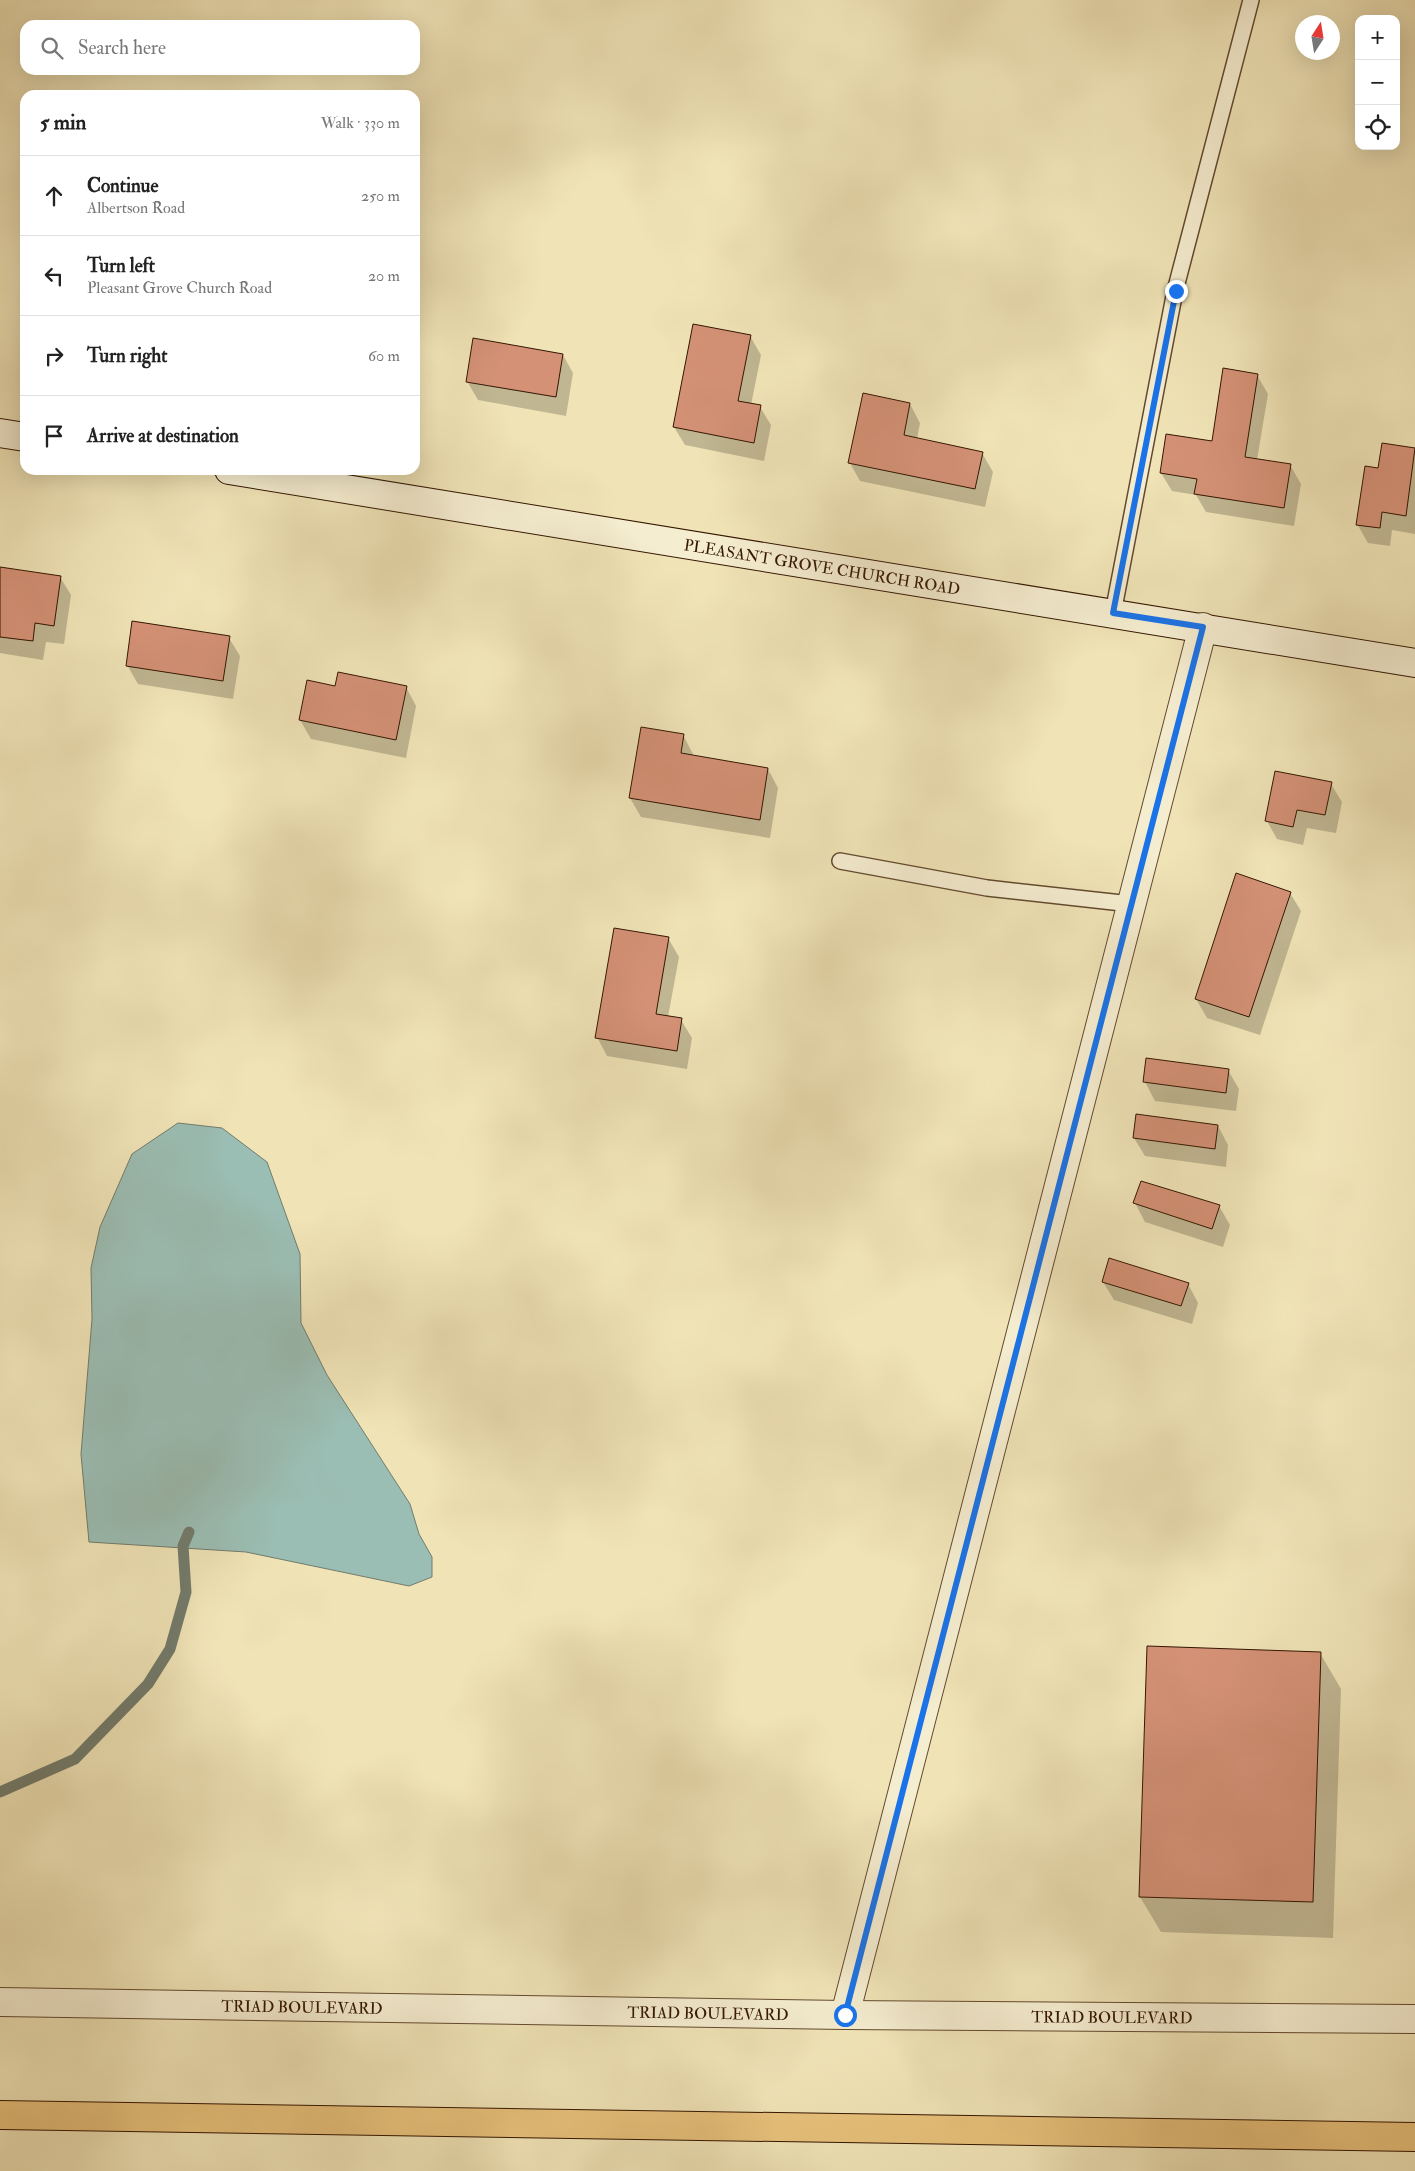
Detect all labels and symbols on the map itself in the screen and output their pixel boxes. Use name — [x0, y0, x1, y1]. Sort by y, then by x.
north arrow — [1295, 15, 1340, 60]
route end — [1165, 280, 1188, 303]
street label: PLEASANT GROVE CHURCH ROAD — [682, 535, 962, 600]
street label: TRIAD BOULEVARD — [221, 1996, 383, 2019]
street label: TRIAD BOULEVARD — [627, 2003, 789, 2025]
route start — [834, 2004, 857, 2027]
street label: TRIAD BOULEVARD — [1031, 2007, 1193, 2028]

